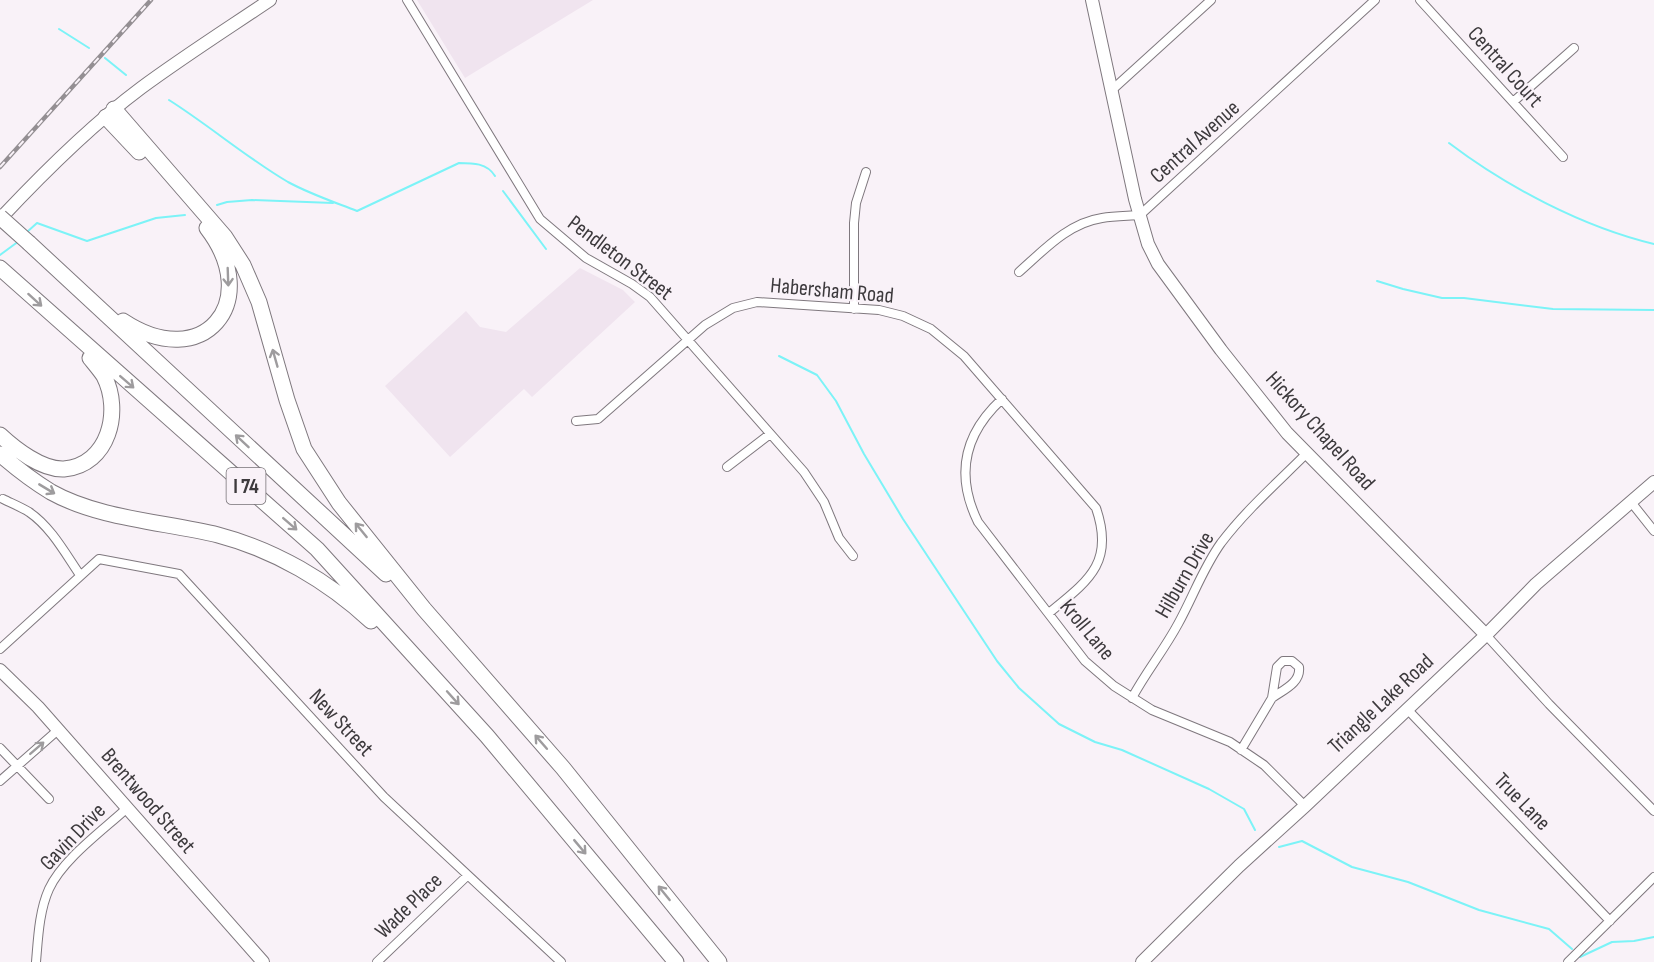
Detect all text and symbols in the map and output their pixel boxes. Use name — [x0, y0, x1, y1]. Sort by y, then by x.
street label: Central Court — [1462, 21, 1549, 113]
street label: Central Avenue — [1145, 95, 1245, 189]
street label: Pendleton Street — [562, 210, 678, 306]
one-way arrow — [223, 267, 234, 287]
street label: Habersham Road — [769, 272, 895, 310]
one-way arrow — [28, 293, 43, 307]
one-way arrow — [269, 349, 280, 368]
street label: Hickory Chapel Road — [1260, 366, 1380, 496]
one-way arrow — [120, 375, 135, 389]
one-way arrow — [235, 433, 250, 448]
road number: I 74 — [226, 468, 266, 504]
one-way arrow — [38, 483, 55, 495]
one-way arrow — [281, 517, 297, 531]
one-way arrow — [354, 523, 367, 539]
street label: Hilburn Drive — [1149, 527, 1221, 623]
street label: Kroll Lane — [1054, 594, 1120, 666]
street label: Triangle Lake Road — [1323, 648, 1439, 760]
street label: New Street — [303, 684, 379, 762]
one-way arrow — [446, 690, 460, 705]
one-way arrow — [534, 735, 548, 750]
one-way arrow — [29, 741, 45, 754]
street label: Brentwood Street — [95, 743, 201, 859]
street label: True Lane — [1488, 767, 1556, 837]
street label: Gavin Drive — [34, 798, 112, 876]
one-way arrow — [573, 839, 586, 855]
street label: Wade Place — [370, 867, 448, 945]
one-way arrow — [657, 886, 670, 902]

